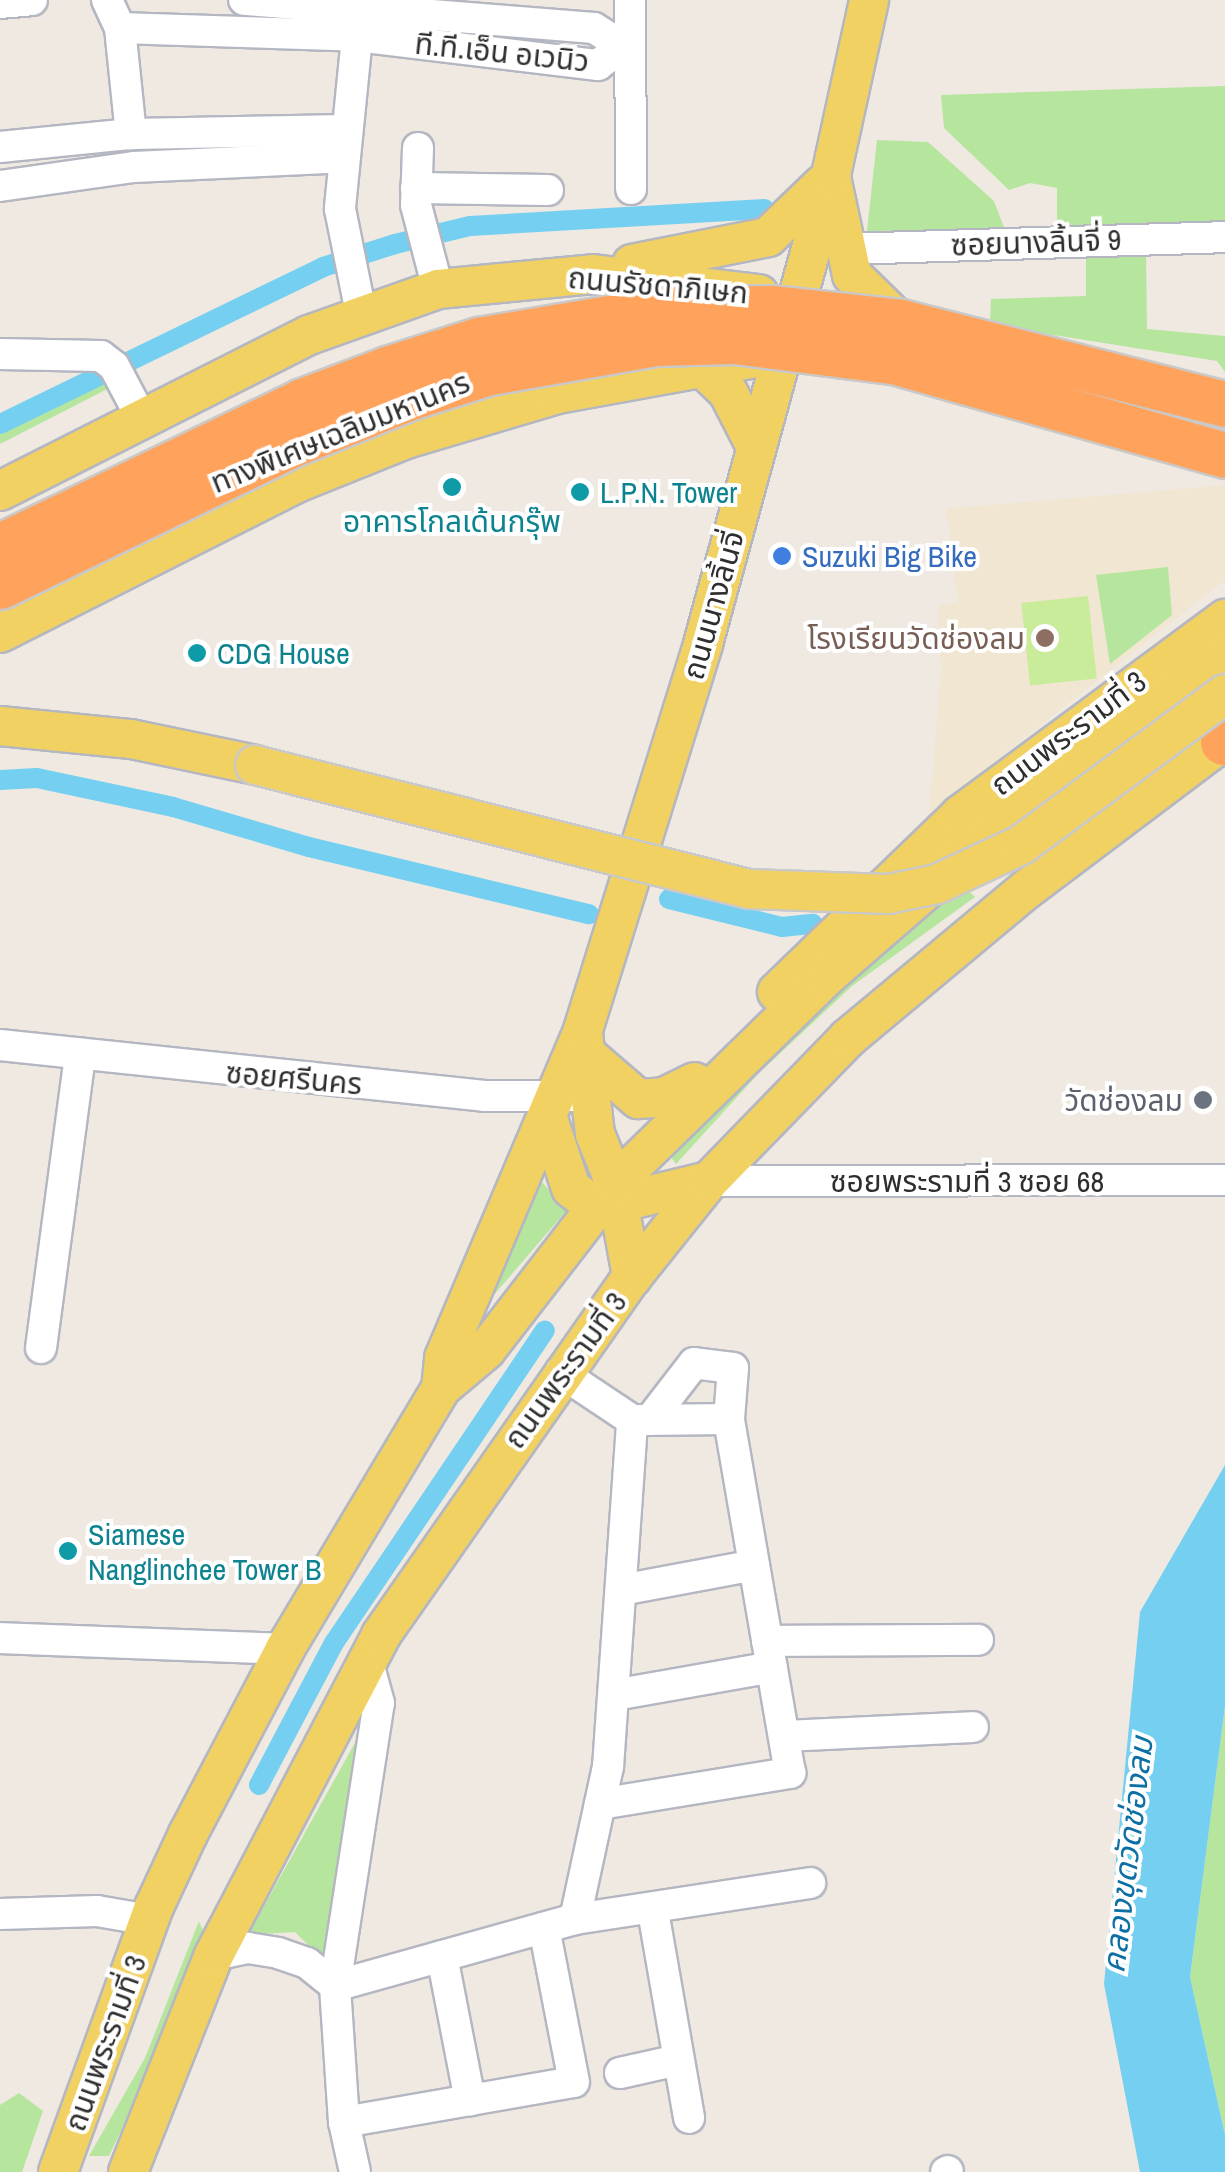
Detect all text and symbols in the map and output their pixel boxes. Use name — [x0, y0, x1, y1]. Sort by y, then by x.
street label: ที.ที.เอ็น อเวนิว — [413, 25, 591, 79]
street label: ซอยนางลิ้นจี่ 9 — [950, 221, 1122, 263]
street label: ถนนรัชดาภิเษก — [567, 259, 749, 311]
street label: ทางพิเศษเฉลิมมหานคร — [205, 364, 475, 500]
place label: L.P.N. Tower — [600, 474, 738, 510]
marker: อาคารโกลเด้นกรุ๊พ — [441, 476, 463, 498]
marker: L.P.N. Tower — [569, 481, 591, 503]
place label: อาคารโกลเด้นกรุ๊พ — [343, 503, 561, 539]
street label: ถนนนางลิ้นจี่ — [675, 527, 751, 683]
place label: Suzuki Big Bike — [802, 538, 977, 574]
marker: Suzuki Big Bike — [771, 545, 793, 567]
place label: โรงเรียนวัดช่องลม — [807, 620, 1025, 656]
marker: โรงเรียนวัดช่องลม — [1034, 627, 1056, 649]
place label: CDG House — [217, 635, 350, 671]
marker: CDG House — [186, 642, 208, 664]
street label: ถนนพระรามที่ 3 — [983, 663, 1153, 803]
street label: ซอยศรีนคร — [224, 1054, 364, 1102]
place label: วัดช่องลม — [1064, 1082, 1183, 1118]
marker: วัดช่องลม — [1192, 1089, 1214, 1111]
street label: ซอยพระรามที่ 3 ซอย 68 — [830, 1163, 1104, 1199]
street label: ถนนพระรามที่ 3 — [496, 1285, 634, 1455]
place label: Siamese Nanglinchee Tower B — [88, 1516, 322, 1586]
marker: Siamese Nanglinchee Tower B — [57, 1540, 79, 1562]
water label: คลองขุดวัดช่องลม — [1094, 1735, 1162, 1975]
street label: ถนนพระรามที่ 3 — [57, 1950, 153, 2136]

